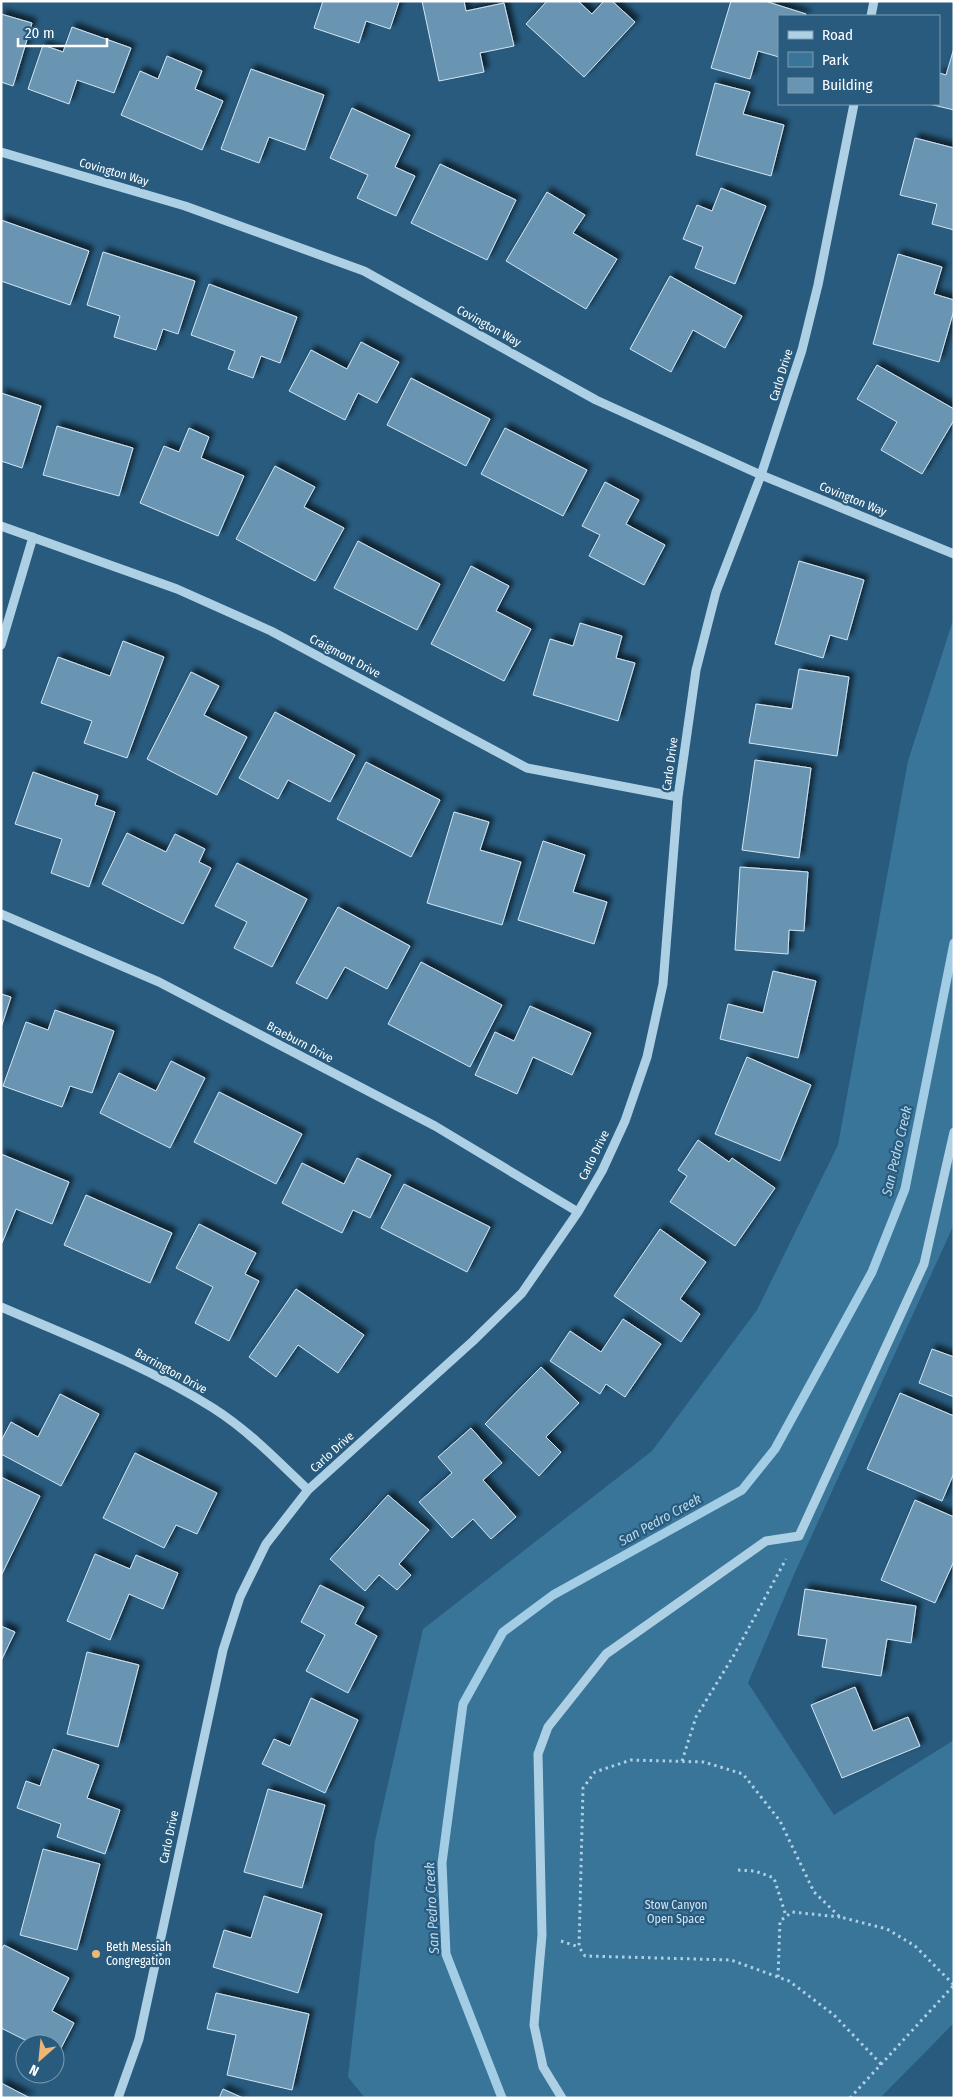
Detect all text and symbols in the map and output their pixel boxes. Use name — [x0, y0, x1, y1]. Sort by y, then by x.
scale bar — [18, 15, 106, 47]
legend — [778, 15, 940, 105]
text: 20 m — [25, 24, 55, 42]
text: Road — [822, 26, 853, 44]
text: Park — [822, 51, 849, 69]
text: Building — [822, 76, 873, 94]
street label: Covington Way — [78, 155, 151, 189]
street label: Covington Way — [454, 303, 524, 350]
street label: Carlo Drive — [766, 347, 796, 403]
street label: Covington Way — [817, 479, 889, 519]
street label: Craigmont Drive — [307, 631, 383, 681]
street label: Carlo Drive — [659, 736, 681, 792]
street label: Braeburn Drive — [264, 1019, 336, 1065]
water label: San Pedro Creek — [878, 1104, 916, 1199]
street label: Carlo Drive — [576, 1128, 612, 1182]
street label: Barrington Drive — [132, 1345, 210, 1397]
street label: Carlo Drive — [307, 1429, 357, 1475]
water label: San Pedro Creek — [615, 1490, 704, 1550]
street label: Carlo Drive — [157, 1809, 181, 1865]
water label: San Pedro Creek — [421, 1862, 443, 1955]
park label: Stow Canyon Open Space — [645, 1898, 707, 1926]
place label: Beth Messiah Congregation — [106, 1940, 171, 1968]
marker: Beth Messiah Congregation — [90, 1948, 102, 1960]
north arrow — [15, 2034, 65, 2084]
text: N — [27, 2061, 42, 2080]

